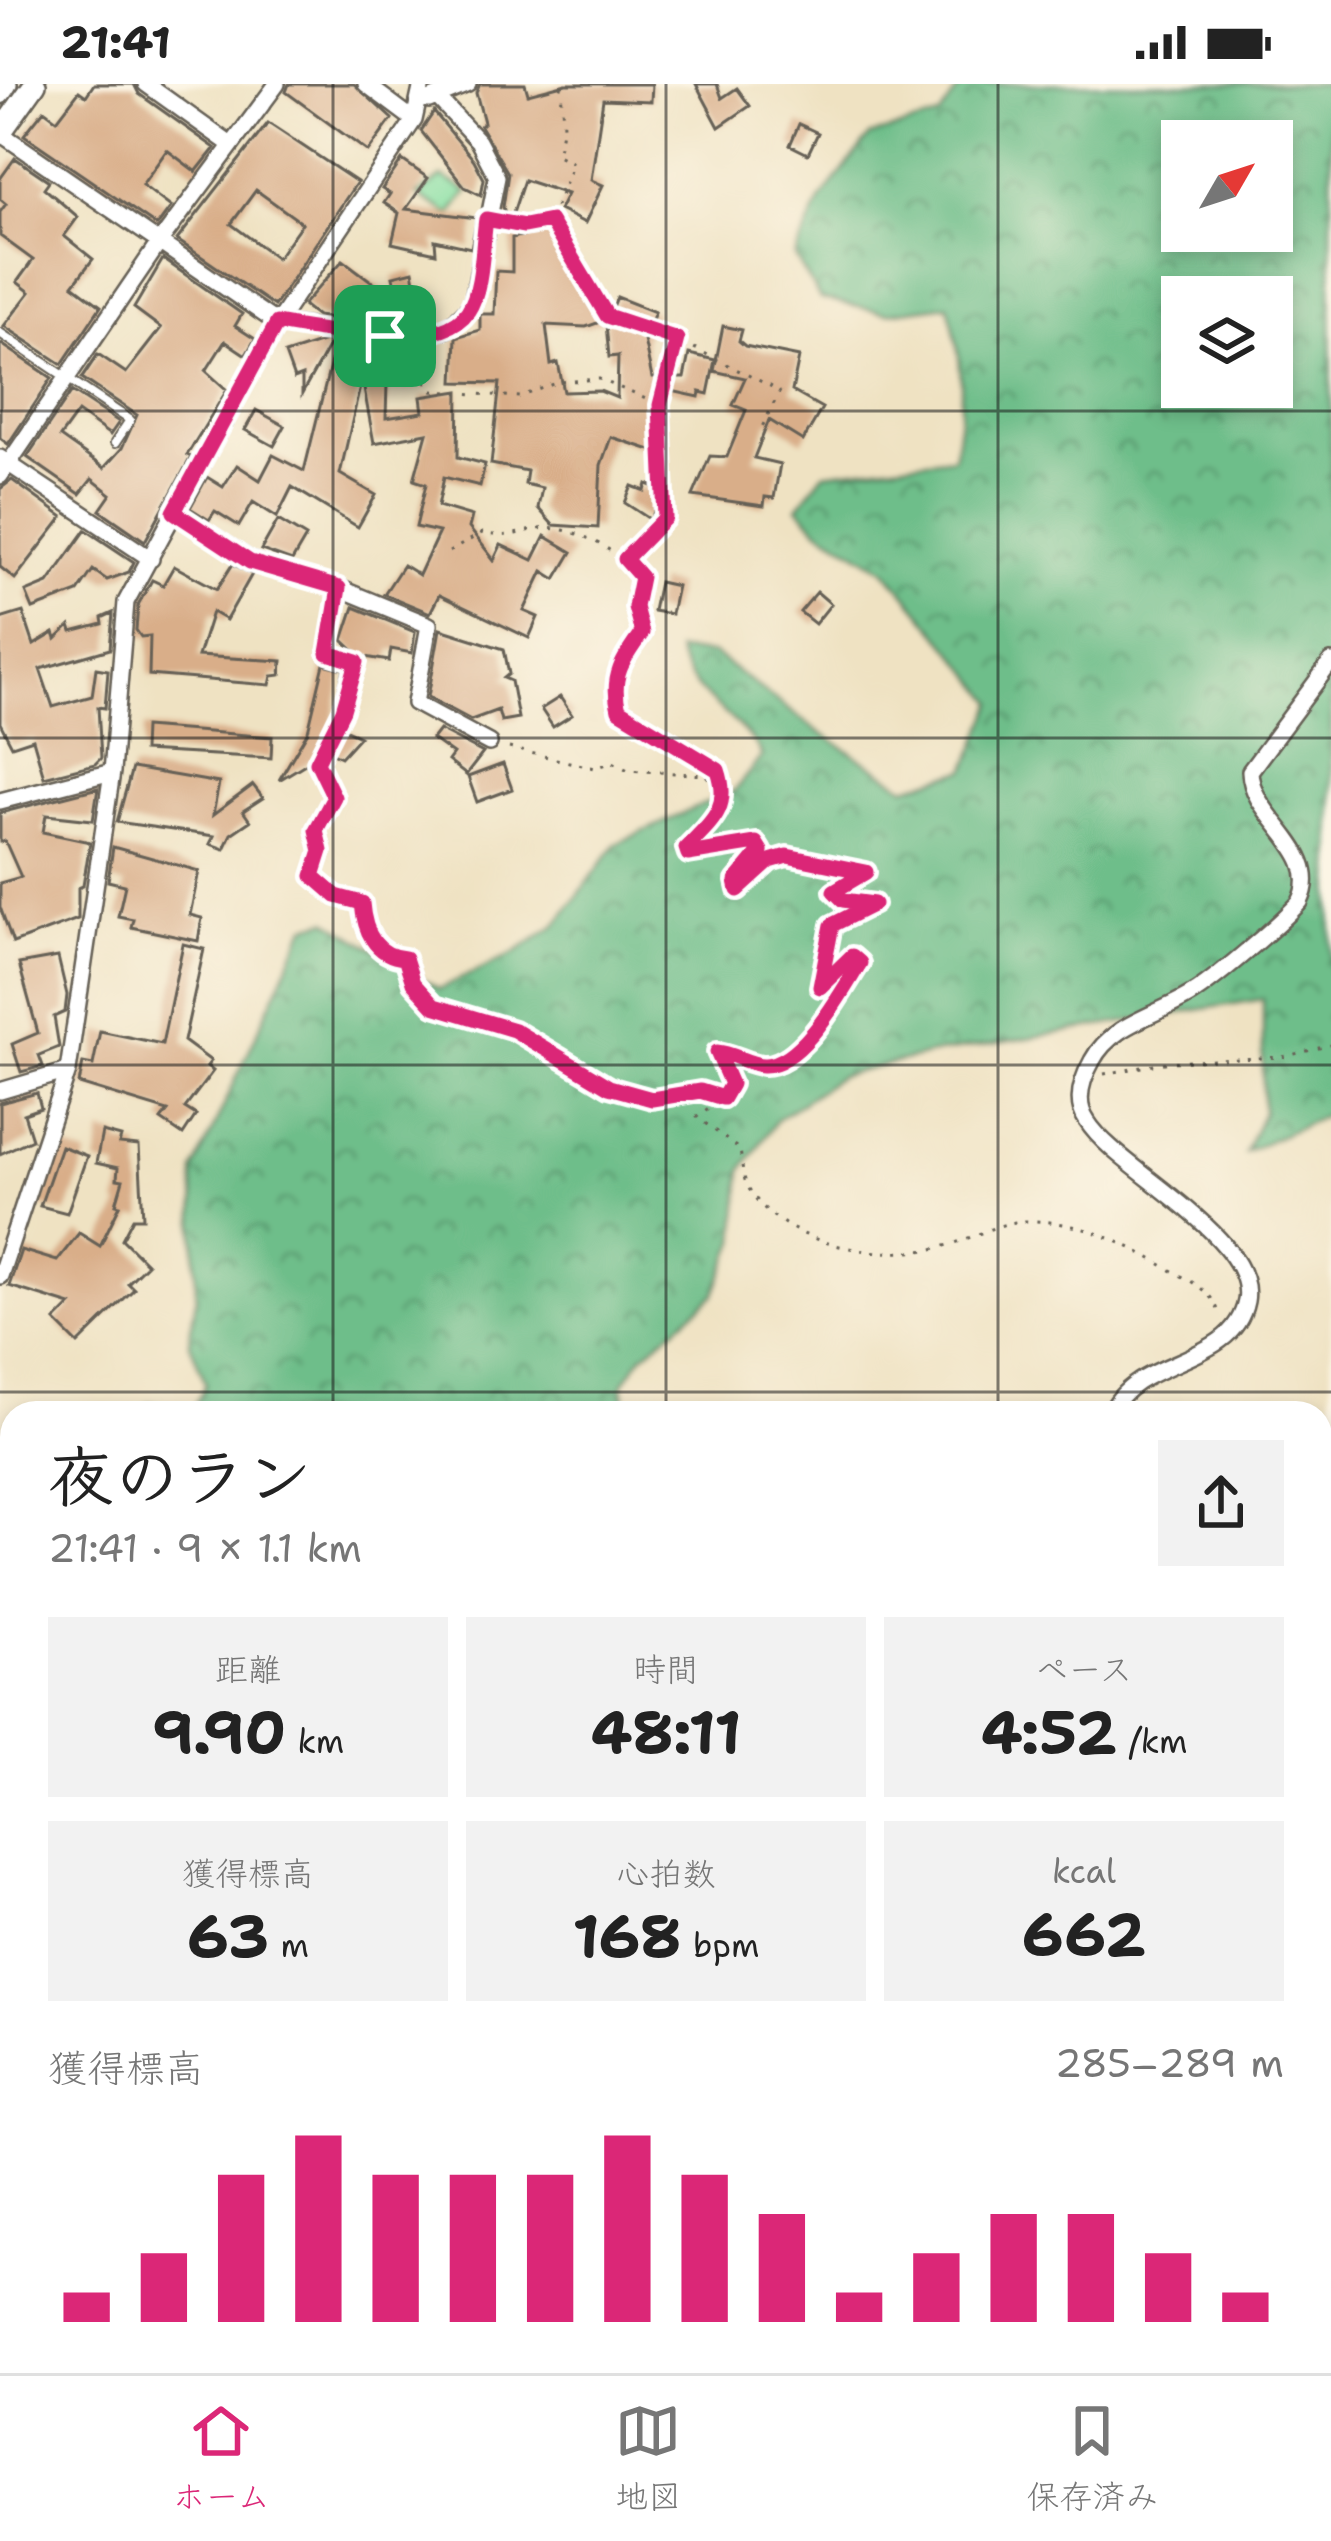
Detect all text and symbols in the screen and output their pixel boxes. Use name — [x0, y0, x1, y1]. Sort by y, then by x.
text: 21:41 — [60, 12, 171, 72]
north arrow — [1161, 120, 1293, 252]
map controls — [1161, 120, 1293, 408]
button: layers — [1161, 276, 1293, 408]
pin — [334, 285, 436, 387]
icon: arrive — [352, 303, 418, 369]
text: 夜のラン — [48, 1433, 312, 1521]
button: share — [1158, 1440, 1284, 1566]
text: 21:41 · 9 × 1.1 km — [48, 1522, 362, 1574]
text: 距離 — [215, 1647, 281, 1692]
text: 時間 — [633, 1647, 699, 1692]
text: ペース — [1035, 1647, 1133, 1692]
text: 9.90 — [152, 1692, 286, 1772]
text: 48:11 — [590, 1692, 742, 1772]
text: 4:52 — [981, 1692, 1117, 1772]
text: km — [286, 1719, 344, 1764]
text: /km — [1117, 1719, 1187, 1764]
text: kcal — [1052, 1849, 1116, 1894]
text: 獲得標高 — [182, 1851, 314, 1896]
text: 心拍数 — [617, 1851, 716, 1896]
text: 662 — [1022, 1894, 1146, 1974]
text: 63 — [187, 1896, 269, 1976]
text: 168 — [573, 1896, 682, 1976]
text: m — [269, 1923, 309, 1968]
text: bpm — [682, 1923, 759, 1968]
text: 285–289 m — [1055, 2037, 1284, 2089]
text: 獲得標高 — [48, 2042, 204, 2094]
tab: ホーム — [173, 2398, 270, 2519]
tab: 地図 — [615, 2398, 681, 2519]
tab: 保存済み — [1026, 2398, 1158, 2519]

